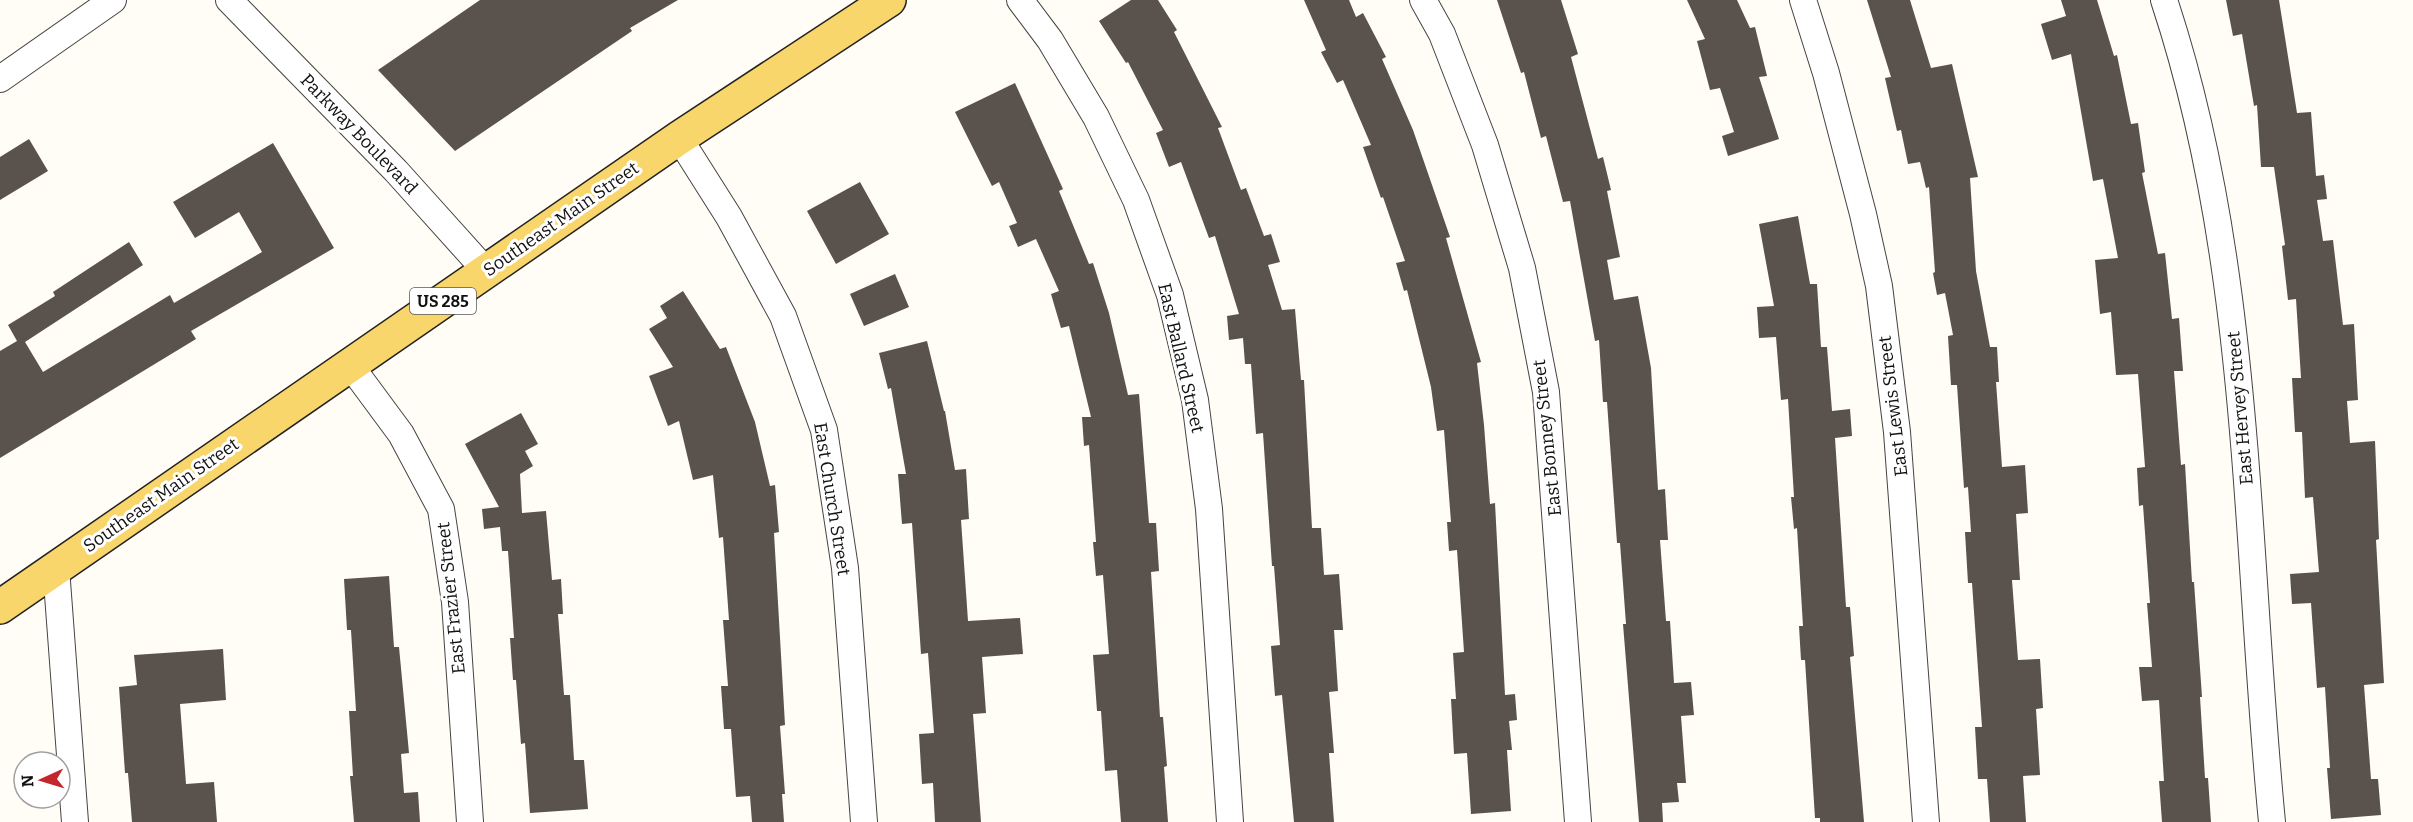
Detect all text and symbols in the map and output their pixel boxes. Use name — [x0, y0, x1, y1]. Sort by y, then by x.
street label: Parkway Boulevard — [296, 69, 422, 199]
street label: Southeast Main Street — [479, 157, 643, 281]
street label: East Ballard Street — [1153, 281, 1209, 436]
road number: US 285 — [410, 288, 476, 314]
street label: East Hervey Street — [2222, 330, 2258, 486]
street label: East Lewis Street — [1873, 334, 1913, 477]
street label: East Bonney Street — [1528, 358, 1566, 517]
street label: East Church Street — [809, 421, 855, 578]
street label: Southeast Main Street — [79, 433, 243, 557]
street label: East Frazier Street — [432, 520, 470, 675]
north arrow — [12, 750, 72, 810]
text: N — [18, 774, 37, 788]

